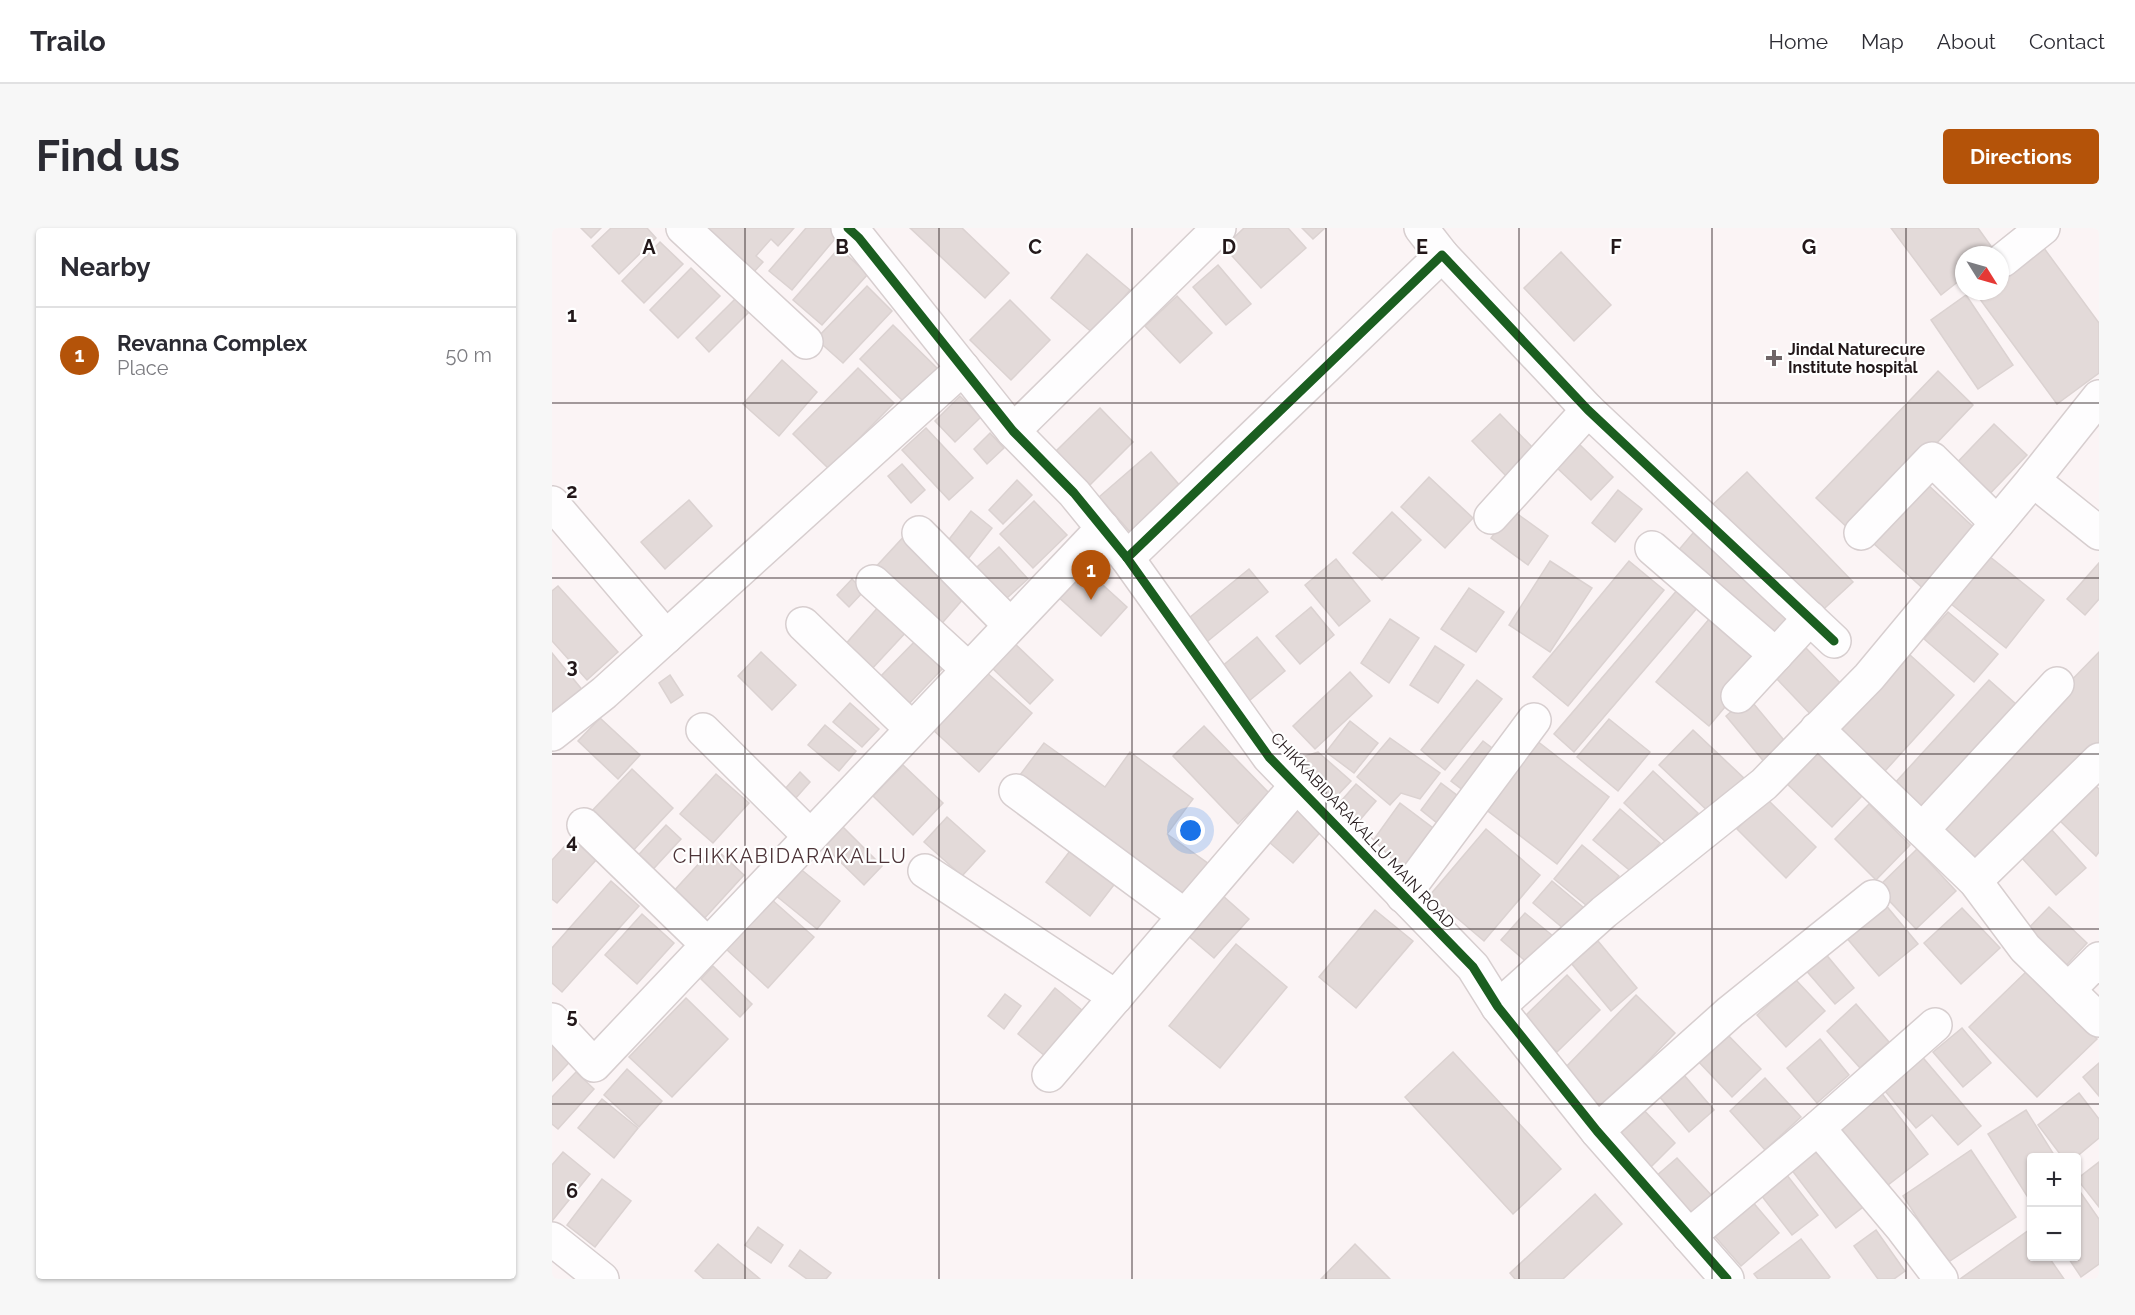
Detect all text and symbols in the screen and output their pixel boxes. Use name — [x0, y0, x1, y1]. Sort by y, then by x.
text: Trailo — [30, 25, 106, 58]
text: Home — [1769, 29, 1828, 54]
text: Map — [1861, 29, 1904, 54]
text: About — [1937, 29, 1996, 54]
text: Contact — [2029, 29, 2105, 54]
button: Directions — [1943, 129, 2099, 184]
text: Find us — [36, 132, 180, 181]
text: A — [642, 235, 656, 259]
text: B — [835, 235, 849, 259]
text: C — [1028, 235, 1042, 259]
text: D — [1222, 235, 1236, 259]
text: E — [1416, 235, 1428, 259]
text: F — [1610, 235, 1622, 259]
text: G — [1802, 235, 1816, 259]
north arrow — [1955, 246, 2009, 300]
text: Nearby — [60, 252, 150, 282]
text: 1 — [567, 303, 577, 327]
text: Revanna Complex — [117, 330, 307, 356]
place label: Jindal Naturecure Institute hospital — [1788, 340, 1925, 377]
text: 1 — [75, 343, 84, 367]
text: 50 m — [445, 343, 492, 367]
marker: Jindal Naturecure Institute hospital — [1765, 349, 1783, 367]
text: Place — [117, 356, 168, 380]
text: 2 — [566, 479, 578, 503]
pin: 1 — [1072, 550, 1110, 600]
text: 3 — [566, 654, 578, 678]
street label: CHIKKABIDARAKALLU MAIN ROAD — [1267, 728, 1459, 932]
your location — [1176, 816, 1205, 845]
text: 4 — [566, 829, 578, 853]
district label: CHIKKABIDARAKALLU — [673, 844, 907, 868]
text: 5 — [566, 1004, 578, 1028]
map controls — [2027, 1153, 2081, 1261]
button: + — [2027, 1153, 2081, 1207]
text: 6 — [566, 1179, 578, 1203]
button: − — [2027, 1207, 2081, 1261]

